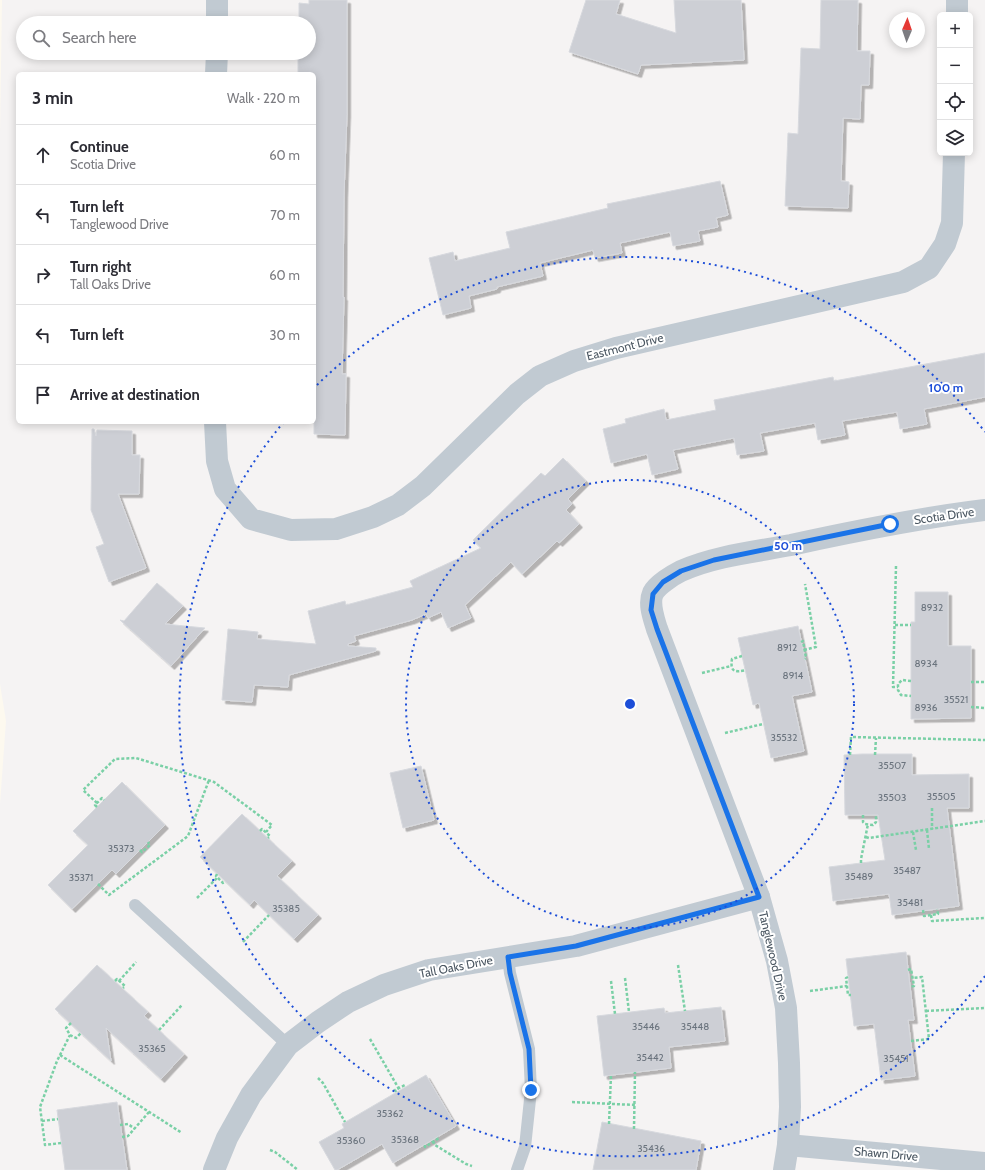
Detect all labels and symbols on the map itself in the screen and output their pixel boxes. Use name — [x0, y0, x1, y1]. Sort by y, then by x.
north arrow — [889, 12, 925, 48]
street label: Eastmont Drive — [585, 330, 665, 363]
text: 100 m — [929, 380, 963, 395]
street label: Scotia Drive — [913, 504, 975, 527]
route start — [881, 515, 899, 533]
text: 50 m — [774, 538, 802, 553]
house number: 8932 — [921, 601, 943, 614]
house number: 8912 — [777, 641, 797, 654]
house number: 8934 — [915, 657, 938, 670]
house number: 8914 — [783, 669, 804, 682]
house number: 35521 — [944, 693, 968, 706]
centre of rings — [623, 697, 637, 711]
house number: 8936 — [915, 701, 938, 714]
house number: 35532 — [771, 731, 797, 744]
house number: 35507 — [878, 759, 906, 772]
house number: 35505 — [927, 790, 955, 803]
house number: 35503 — [878, 791, 906, 804]
house number: 35373 — [108, 842, 134, 855]
house number: 35487 — [893, 864, 921, 877]
house number: 35489 — [845, 870, 873, 883]
house number: 35371 — [69, 871, 93, 884]
house number: 35481 — [897, 896, 923, 909]
house number: 35385 — [272, 902, 300, 915]
street label: Tanglewood Drive — [756, 910, 791, 1002]
street label: Tall Oaks Drive — [418, 952, 494, 981]
house number: 35446 — [632, 1020, 660, 1033]
house number: 35448 — [681, 1020, 709, 1033]
house number: 35365 — [138, 1042, 166, 1055]
house number: 35442 — [636, 1051, 664, 1064]
house number: 35451 — [883, 1052, 909, 1065]
route end — [522, 1081, 540, 1099]
house number: 35362 — [376, 1107, 404, 1120]
house number: 35368 — [391, 1133, 419, 1146]
house number: 35360 — [337, 1134, 365, 1147]
house number: 35436 — [637, 1142, 665, 1155]
street label: Shawn Drive — [853, 1143, 919, 1164]

